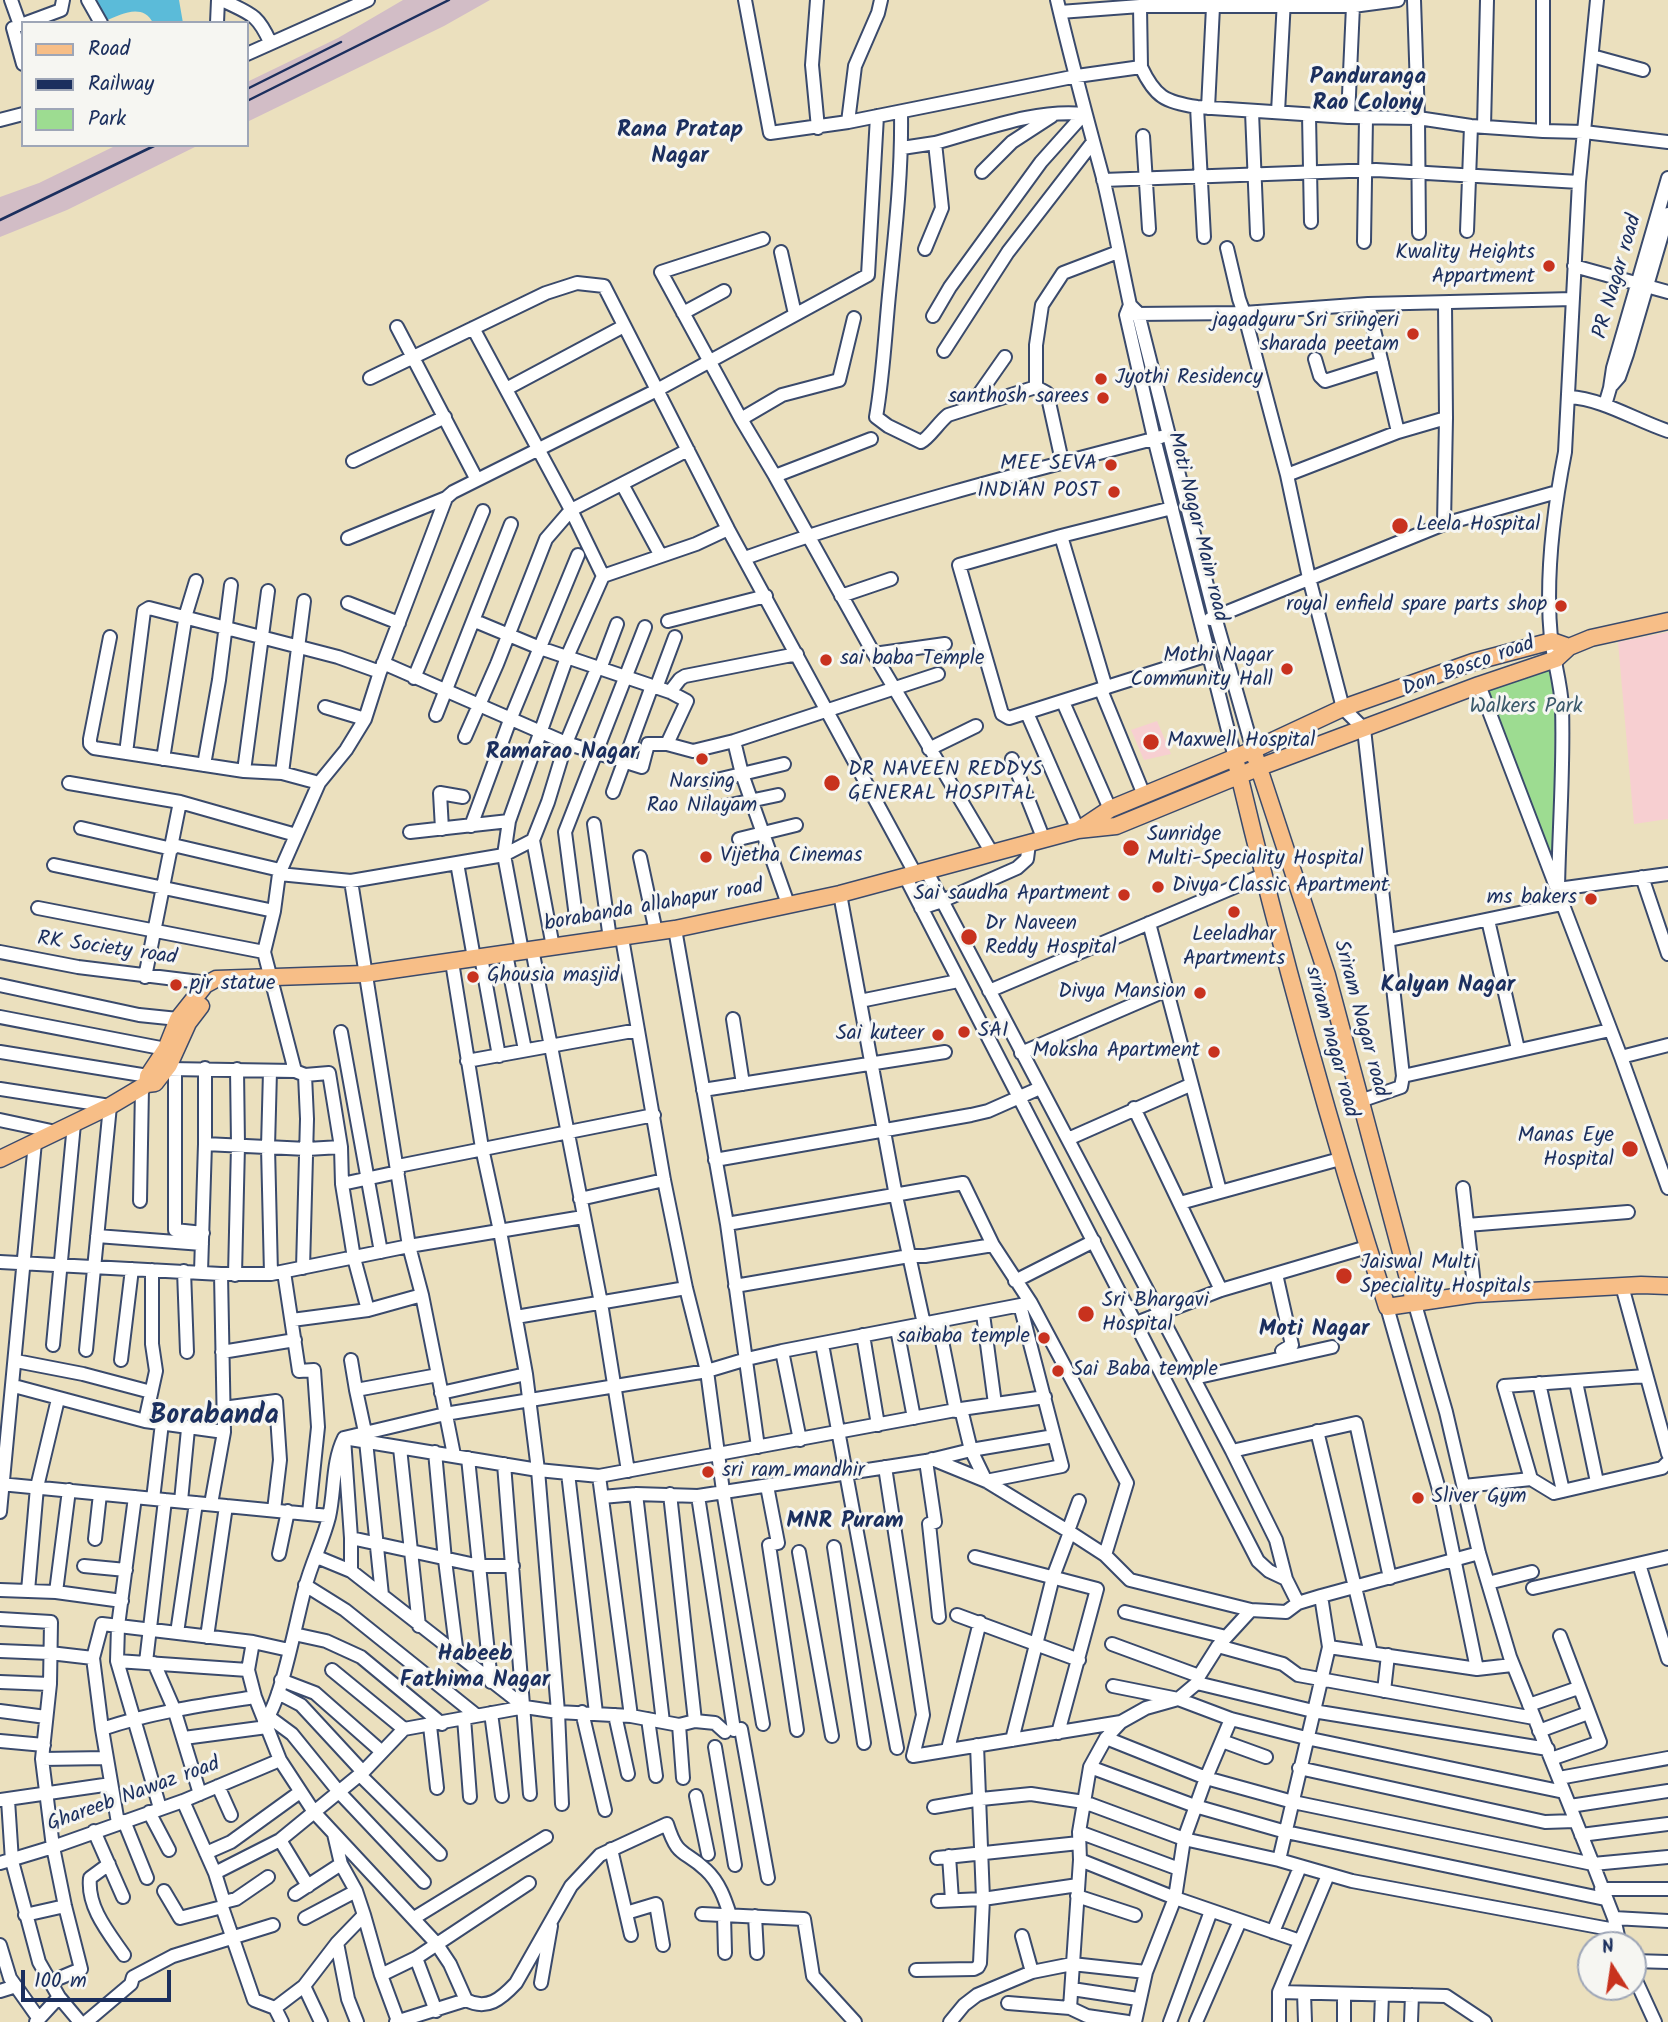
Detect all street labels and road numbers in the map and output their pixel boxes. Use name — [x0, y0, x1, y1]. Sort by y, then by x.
street label: PR Nagar road — [1589, 212, 1649, 342]
street label: Moti Nagar Main road — [1160, 429, 1232, 625]
street label: Don Bosco road — [1400, 632, 1538, 704]
street label: borabanda allahapur road — [543, 875, 765, 939]
street label: RK Society road — [36, 928, 178, 972]
street label: Sriram Nagar road — [1326, 938, 1392, 1100]
street label: sriram nagar road — [1298, 963, 1362, 1121]
street label: Ghareeb Nawaz road — [44, 1753, 224, 1839]

